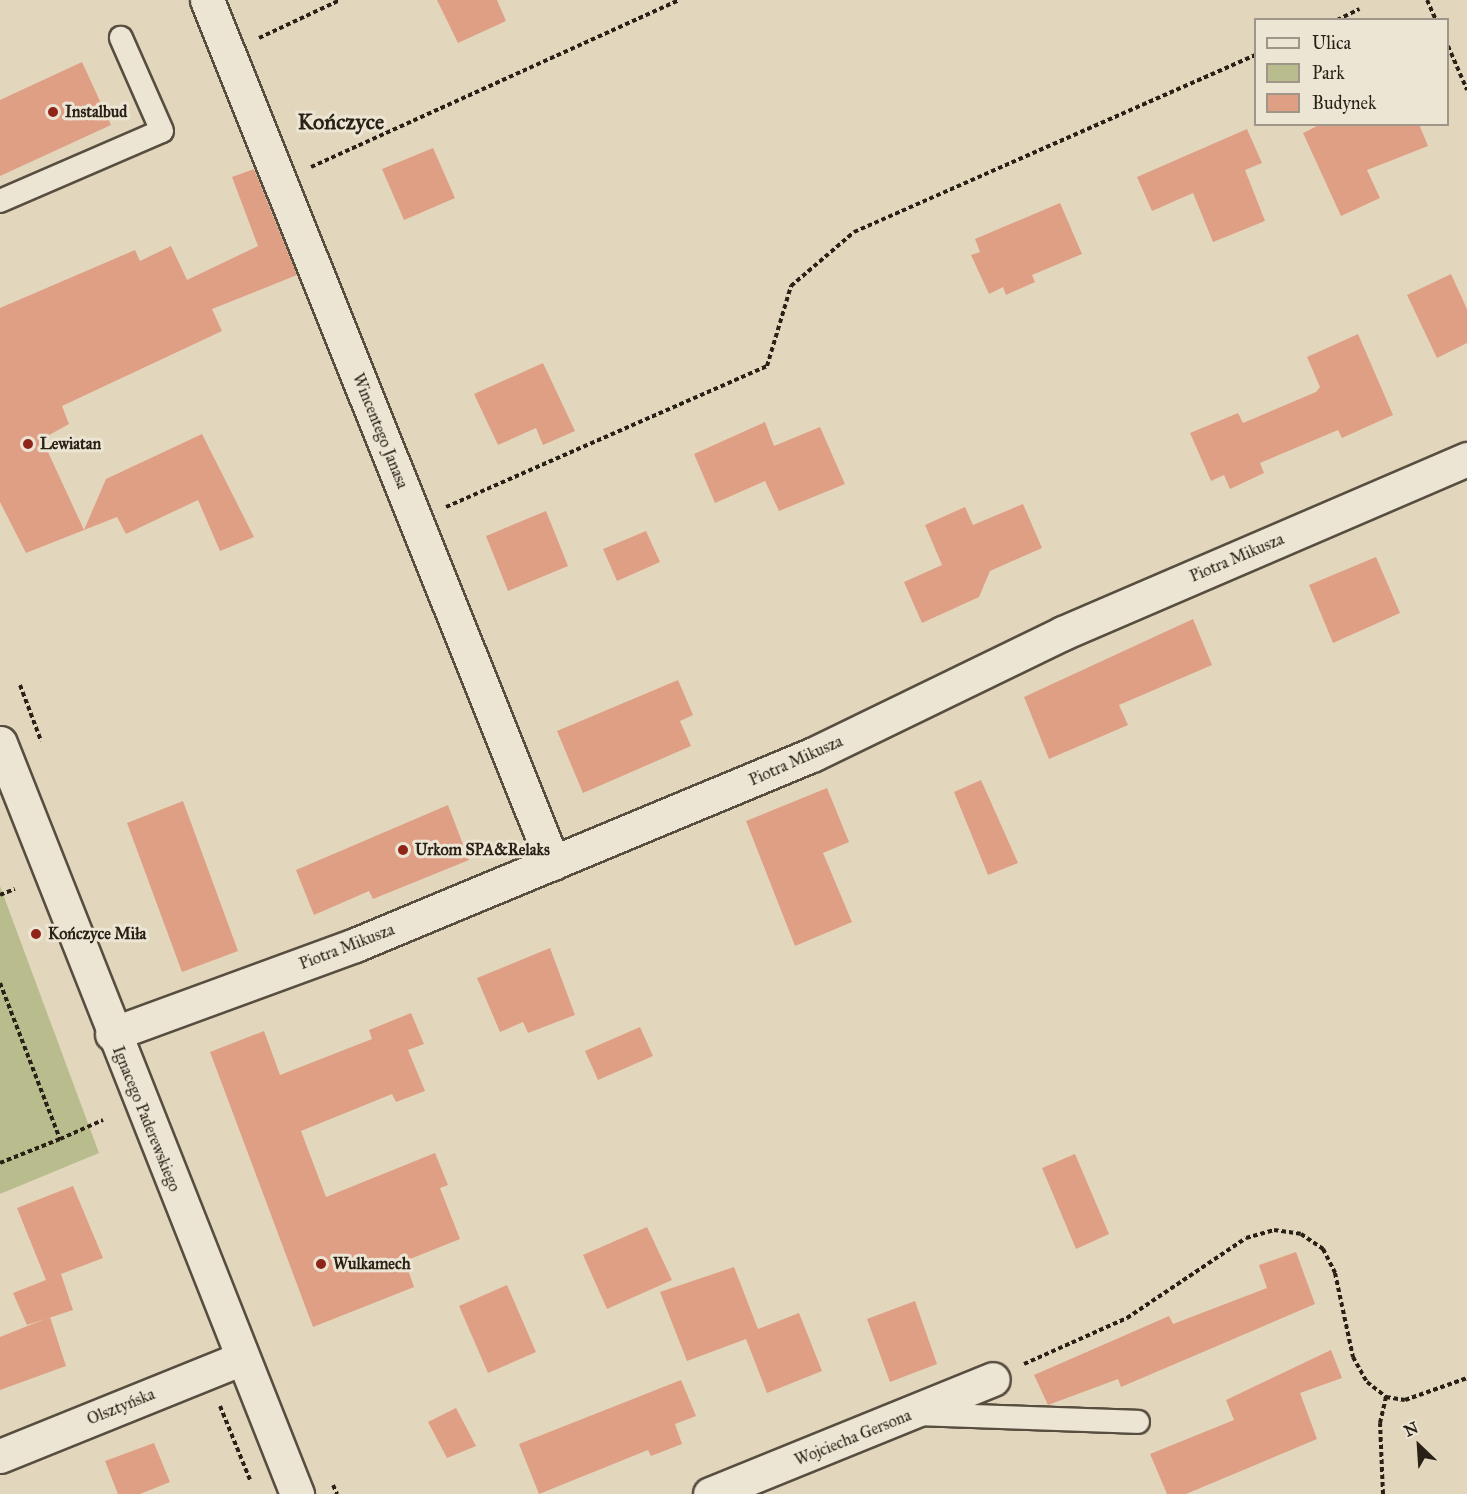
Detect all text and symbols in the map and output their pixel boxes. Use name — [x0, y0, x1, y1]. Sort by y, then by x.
legend — [1254, 18, 1449, 126]
text: Ulica — [1312, 32, 1351, 54]
text: Park — [1312, 62, 1345, 84]
text: Budynek — [1312, 92, 1376, 114]
place label: Instalbud — [65, 102, 127, 122]
marker: Instalbud — [46, 105, 60, 119]
district label: Kończyce — [298, 109, 384, 135]
street label: Wincentego Janasa — [348, 371, 412, 491]
place label: Lewiatan — [40, 434, 101, 454]
marker: Lewiatan — [21, 437, 35, 451]
street label: Piotra Mikusza — [1187, 530, 1287, 586]
street label: Piotra Mikusza — [746, 732, 846, 790]
place label: Urkom SPA&Relaks — [415, 840, 550, 860]
marker: Urkom SPA&Relaks — [396, 843, 410, 857]
street label: Piotra Mikusza — [297, 920, 397, 974]
place label: Kończyce Miła — [48, 924, 146, 944]
marker: Kończyce Miła — [29, 927, 43, 941]
street label: Ignacego Paderewskiego — [108, 1043, 184, 1195]
place label: Wulkamech — [333, 1254, 411, 1274]
marker: Wulkamech — [314, 1257, 328, 1271]
street label: Olsztyńska — [84, 1385, 158, 1429]
street label: Wojciecha Gersona — [792, 1406, 914, 1470]
north arrow — [1389, 1416, 1449, 1476]
text: N — [1401, 1418, 1421, 1441]

